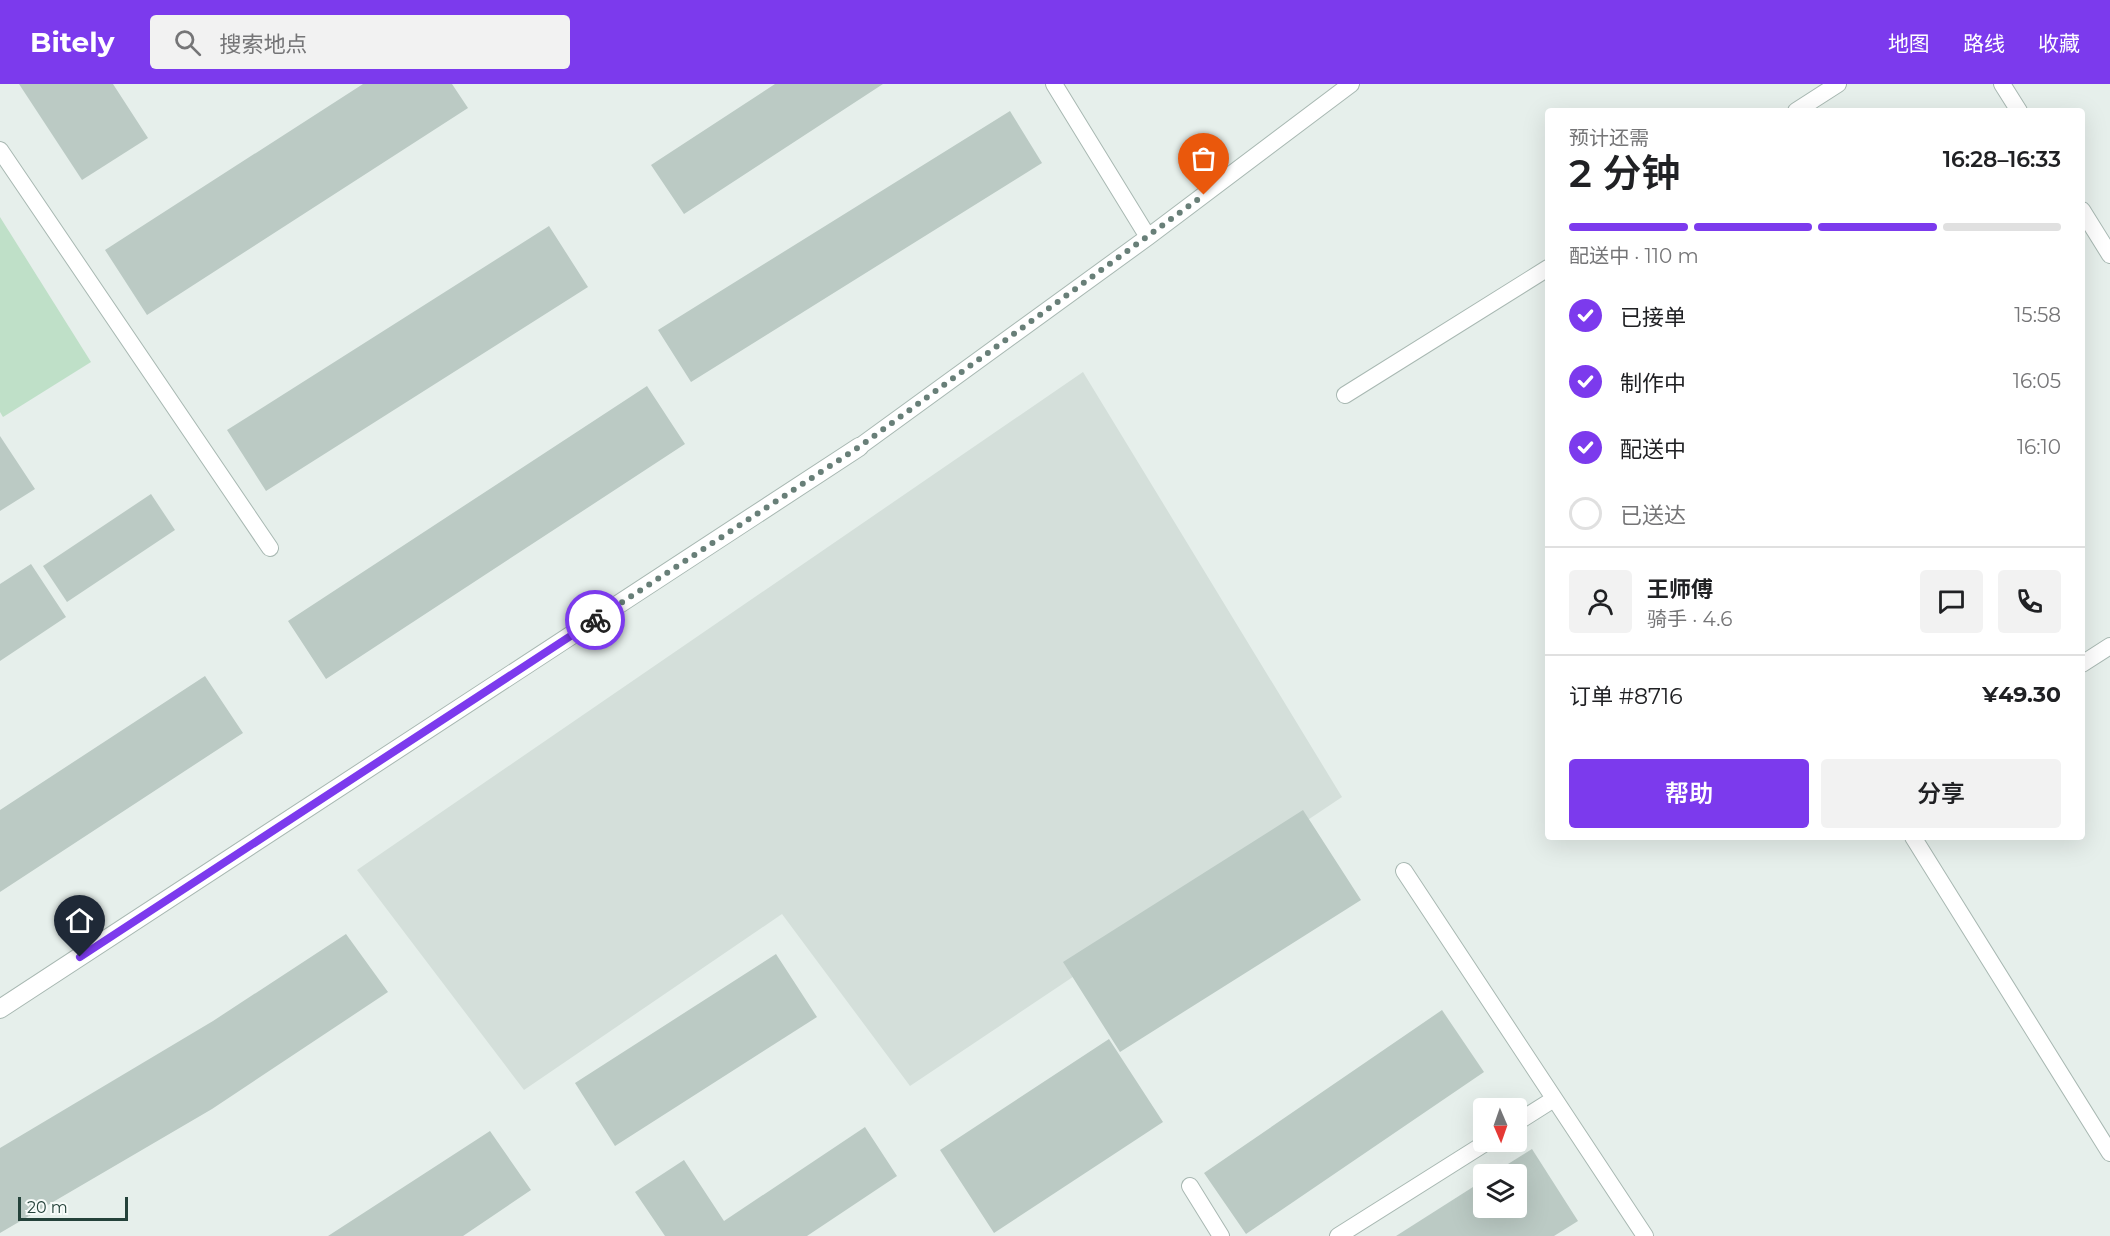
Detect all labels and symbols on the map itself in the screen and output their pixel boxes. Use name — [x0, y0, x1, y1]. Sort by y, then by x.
pin — [1178, 133, 1229, 195]
courier — [565, 590, 625, 650]
pin — [54, 895, 105, 957]
north arrow — [1473, 1098, 1527, 1152]
scale bar — [18, 1194, 128, 1222]

